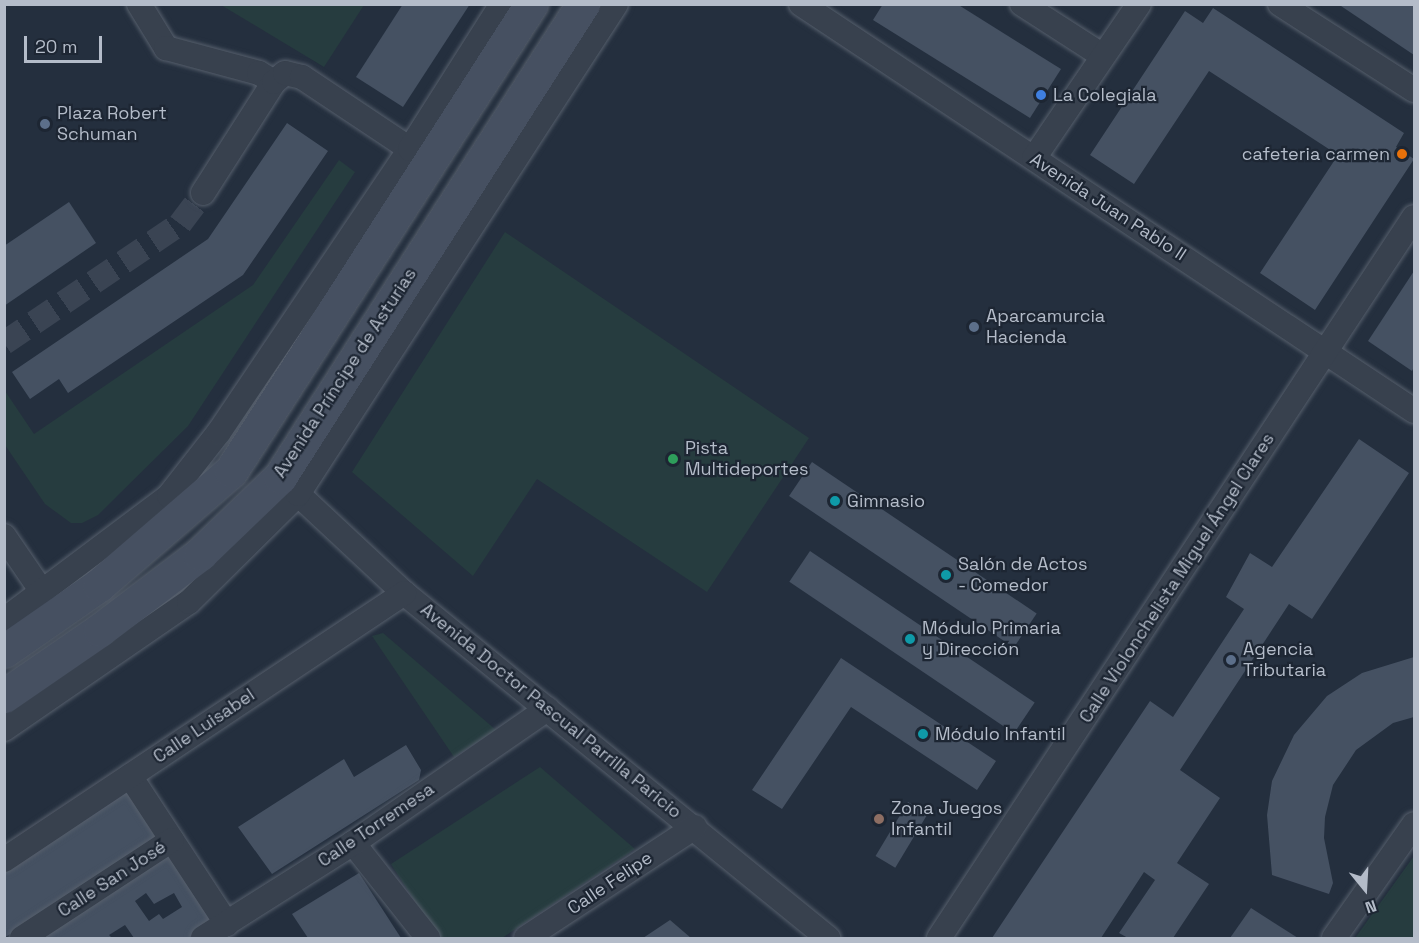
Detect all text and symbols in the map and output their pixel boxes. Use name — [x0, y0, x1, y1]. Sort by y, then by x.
scale bar — [27, 24, 105, 62]
text: 20 m — [35, 35, 78, 58]
place label: La Colegiala — [1053, 84, 1157, 106]
marker: La Colegiala — [1034, 88, 1048, 102]
place label: Plaza Robert Schuman — [57, 103, 167, 146]
marker: Plaza Robert Schuman — [38, 117, 52, 131]
place label: cafeteria carmen — [1242, 143, 1390, 165]
marker: cafeteria carmen — [1395, 147, 1409, 161]
street label: Avenida Juan Pablo II — [1026, 148, 1190, 266]
street label: Avenida Príncipe de Asturias — [269, 264, 421, 482]
place label: Aparcamurcia Hacienda — [986, 306, 1105, 348]
marker: Aparcamurcia Hacienda — [967, 320, 981, 334]
street label: Calle Violonchelista Miguel Ángel Clares — [1075, 429, 1279, 727]
place label: Pista Multideportes — [685, 438, 809, 480]
marker: Pista Multideportes — [666, 452, 680, 466]
place label: Gimnasio — [847, 490, 925, 512]
marker: Gimnasio — [828, 494, 842, 508]
place label: Salón de Actos - Comedor — [958, 554, 1088, 596]
marker: Salón de Actos - Comedor — [939, 568, 953, 582]
street label: Avenida Doctor Pascual Parrilla Paricio — [416, 599, 686, 823]
place label: Módulo Primaria y Dirección — [922, 618, 1061, 660]
marker: Módulo Primaria y Dirección — [903, 632, 917, 646]
place label: Agencia Tributaria — [1243, 639, 1326, 682]
marker: Agencia Tributaria — [1224, 653, 1238, 667]
street label: Calle Luisabel — [149, 684, 259, 768]
place label: Módulo Infantil — [935, 723, 1066, 745]
marker: Módulo Infantil — [916, 727, 930, 741]
street label: Calle Torremesa — [314, 778, 438, 872]
place label: Zona Juegos Infantil — [891, 798, 1002, 840]
marker: Zona Juegos Infantil — [872, 812, 886, 826]
street label: Calle San José — [54, 836, 170, 922]
street label: Calle Felipe — [564, 847, 656, 919]
north arrow — [1335, 859, 1395, 919]
text: N — [1362, 895, 1379, 918]

